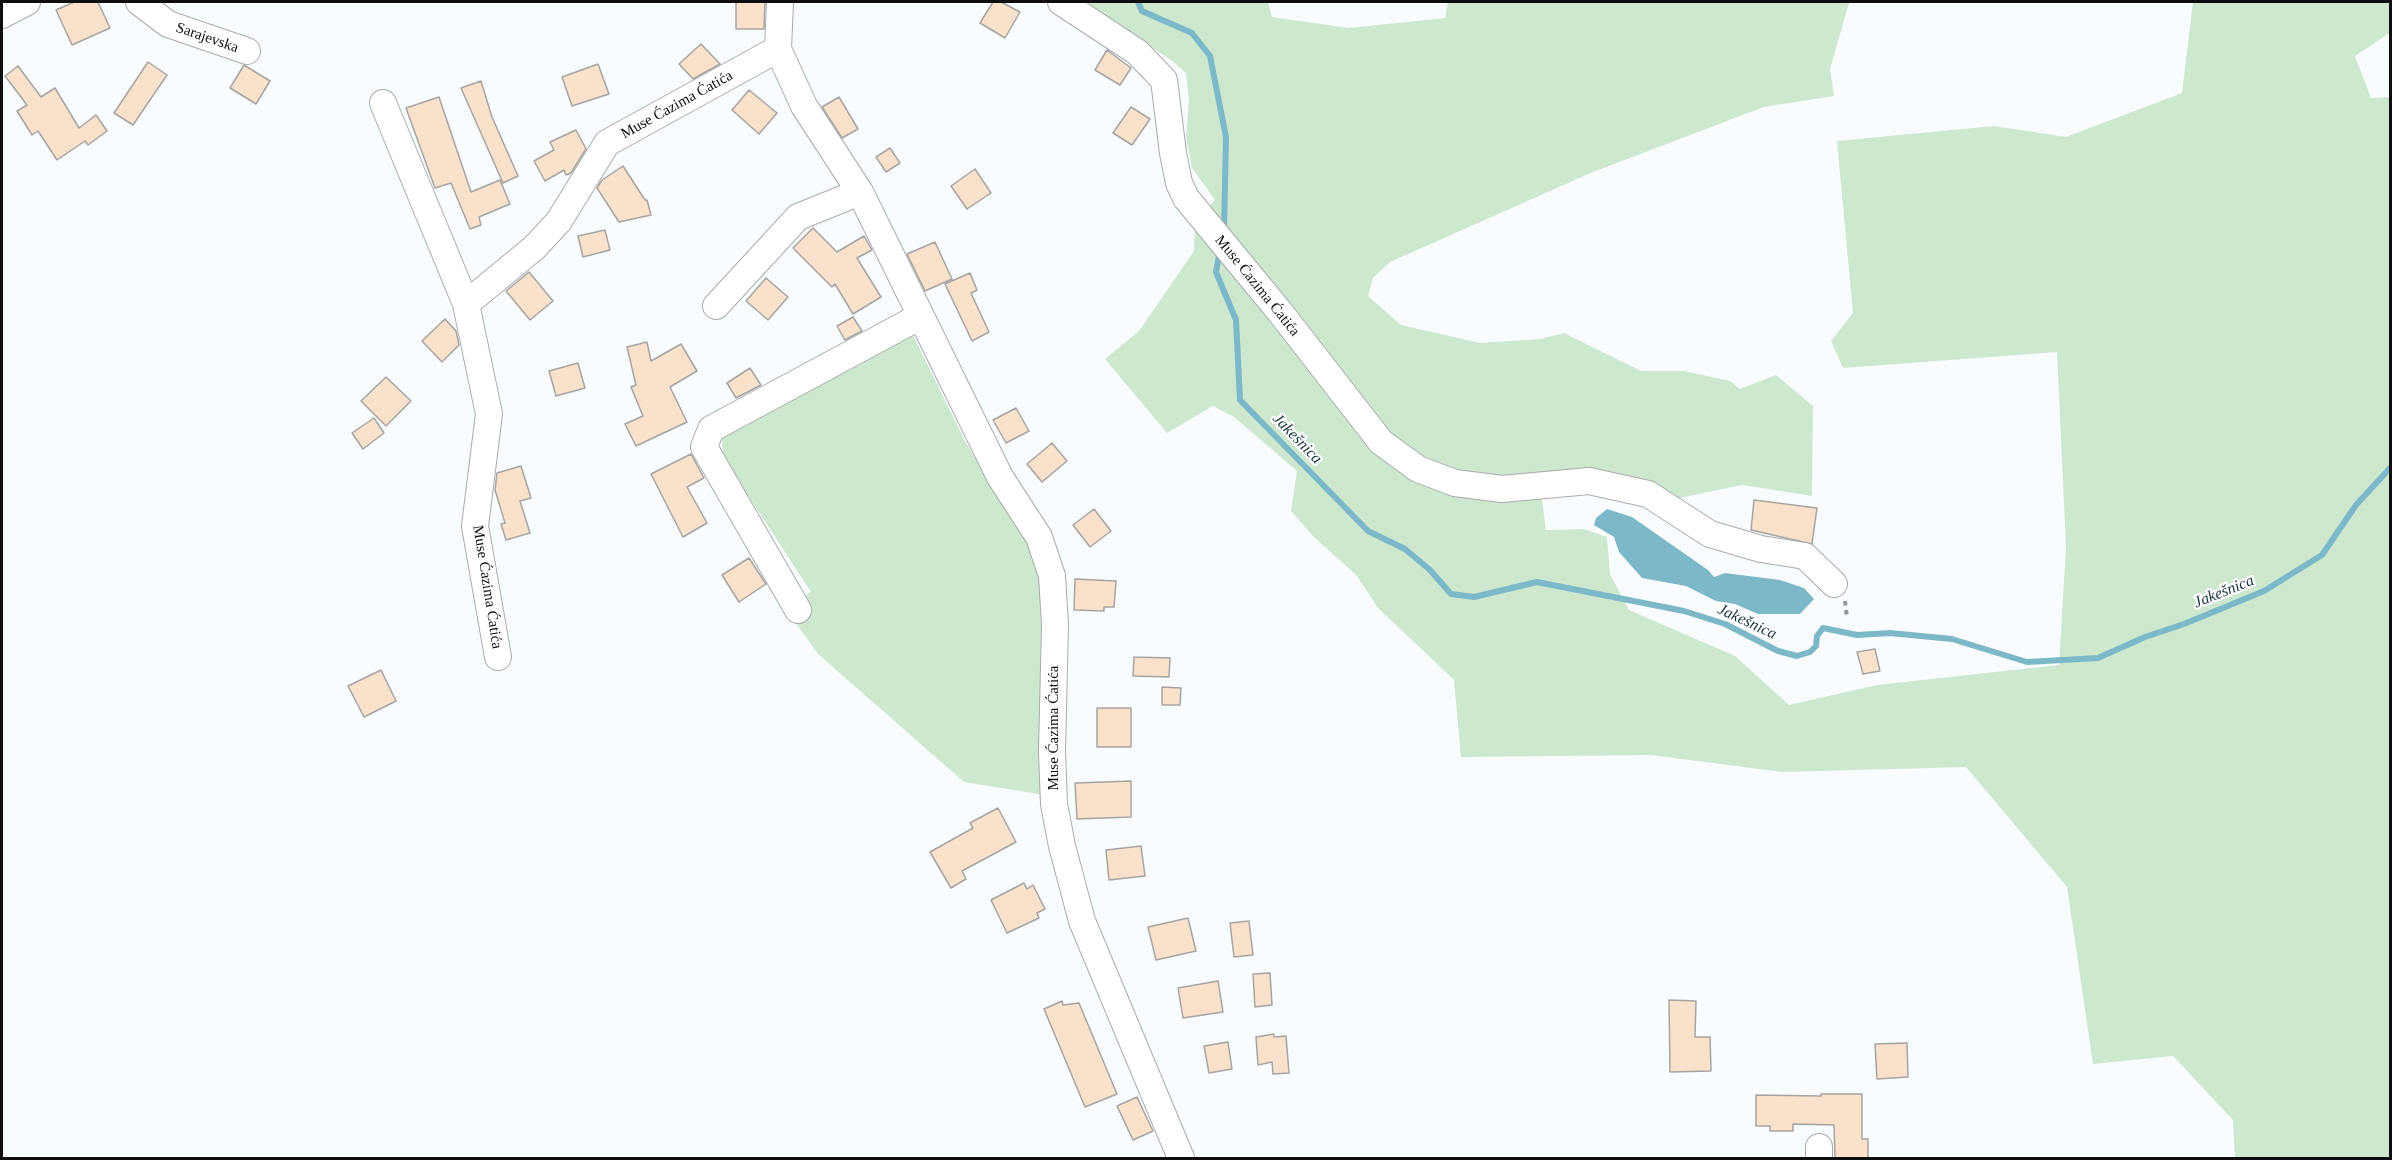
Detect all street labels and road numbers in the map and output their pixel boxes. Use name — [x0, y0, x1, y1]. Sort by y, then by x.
street label: Sarajevska — [173, 19, 241, 57]
street label: Muse Ćazima Ćatića — [618, 67, 736, 143]
street label: Muse Ćazima Ćatića — [1211, 232, 1303, 340]
street label: Muse Ćazima Ćatića — [468, 524, 506, 650]
street label: Muse Ćazima Ćatića — [1045, 666, 1063, 790]

